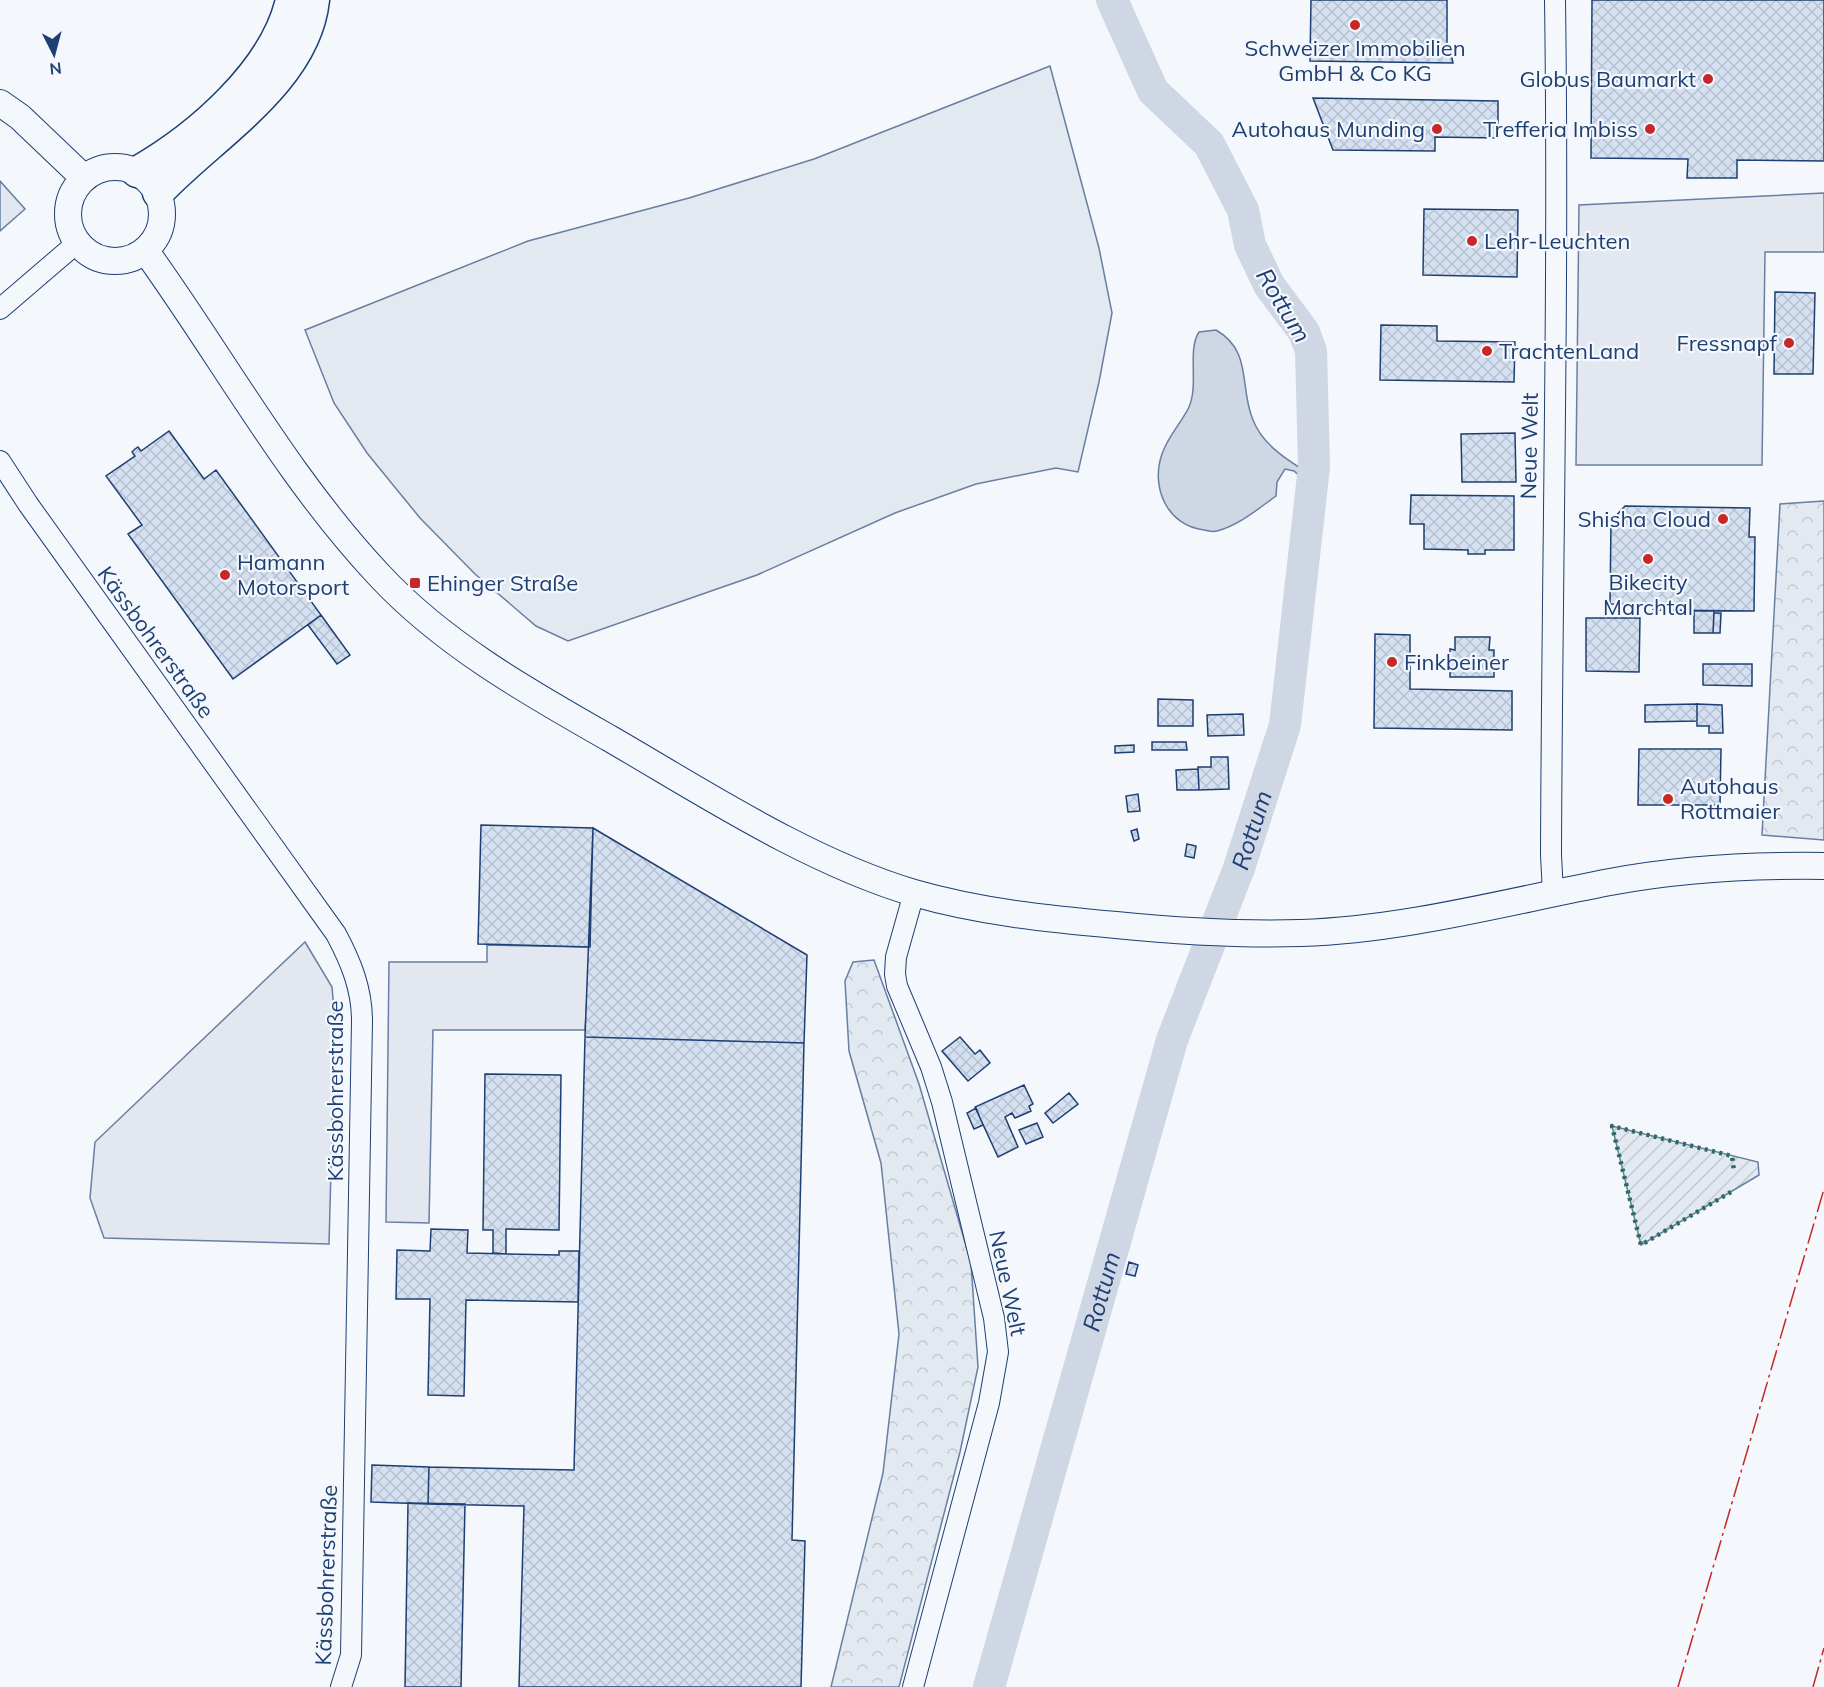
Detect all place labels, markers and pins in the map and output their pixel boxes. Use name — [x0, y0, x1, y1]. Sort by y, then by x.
marker: Schweizer Immobilien GmbH & Co KG — [1348, 18, 1362, 32]
place label: Schweizer Immobilien GmbH & Co KG — [1244, 34, 1466, 87]
place label: Globus Baumarkt — [1519, 65, 1696, 93]
marker: Globus Baumarkt — [1701, 72, 1715, 86]
place label: Autohaus Munding — [1231, 115, 1425, 143]
place label: Trefferia Imbiss — [1483, 115, 1638, 143]
marker: Autohaus Munding — [1430, 122, 1444, 136]
marker: Trefferia Imbiss — [1643, 122, 1657, 136]
place label: Lehr-Leuchten — [1484, 227, 1630, 255]
marker: Lehr-Leuchten — [1465, 234, 1479, 248]
place label: Fressnapf — [1677, 329, 1778, 357]
marker: Fressnapf — [1782, 336, 1796, 350]
place label: TrachtenLand — [1499, 337, 1639, 365]
marker: TrachtenLand — [1480, 344, 1494, 358]
place label: Shisha Cloud — [1578, 505, 1711, 533]
marker: Shisha Cloud — [1716, 512, 1730, 526]
place label: Hamann Motorsport — [237, 548, 350, 601]
marker: Bikecity Marchtal — [1641, 552, 1655, 566]
marker: Hamann Motorsport — [218, 568, 232, 582]
place label: Bikecity Marchtal — [1603, 568, 1693, 621]
place label: Ehinger Straße — [427, 569, 578, 597]
marker: Ehinger Straße — [408, 576, 422, 590]
place label: Finkbeiner — [1404, 648, 1509, 676]
marker: Finkbeiner — [1385, 655, 1399, 669]
place label: Autohaus Rottmaier — [1680, 772, 1780, 825]
marker: Autohaus Rottmaier — [1661, 792, 1675, 806]

